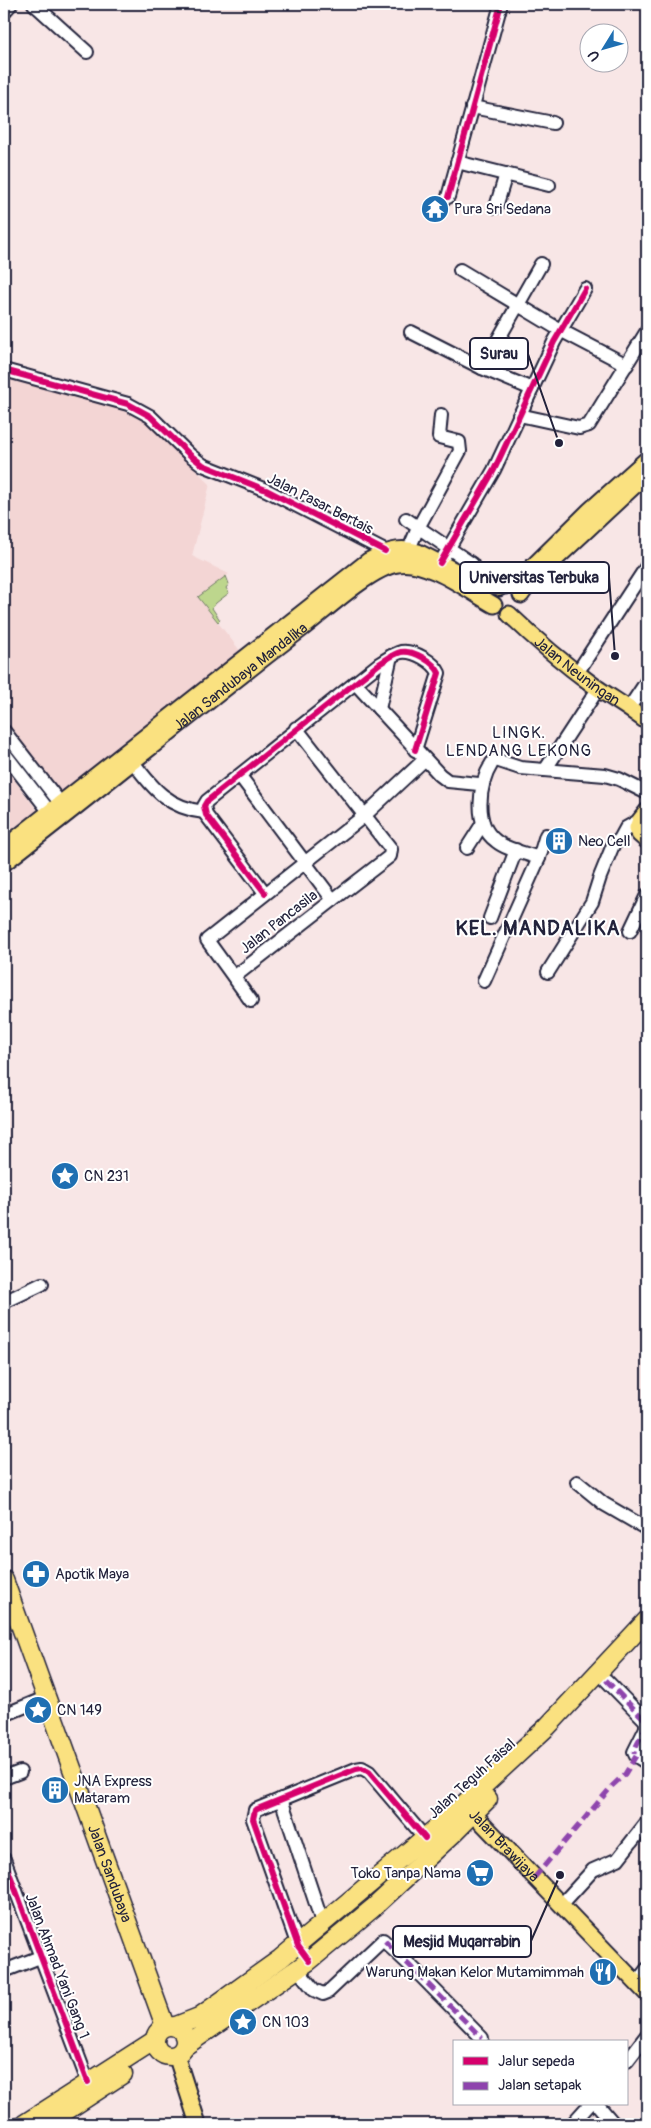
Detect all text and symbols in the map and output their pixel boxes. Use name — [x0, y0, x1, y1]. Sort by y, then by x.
north arrow — [578, 22, 628, 72]
text: U — [584, 47, 604, 64]
temple icon: Pura Sri Sedana — [420, 194, 450, 224]
place label: Pura Sri Sedana — [454, 200, 551, 219]
callout: Surau — [470, 338, 528, 369]
text: Surau — [480, 344, 518, 364]
street label: Jalan Pasar Bertais — [264, 469, 377, 539]
callout: Universitas Terbuka — [460, 562, 609, 593]
text: Universitas Terbuka — [469, 568, 599, 588]
street label: Jalan Sandubaya Mandalika — [169, 618, 311, 735]
street label: Jalan Neuningan — [530, 632, 624, 710]
district label: LINGK. LENDANG LEKONG — [446, 723, 592, 761]
building icon: Neo Cell — [544, 826, 574, 856]
place label: Neo Cell — [578, 832, 631, 851]
street label: Jalan Pancasila — [236, 886, 322, 958]
district label: KEL. MANDALIKA — [456, 916, 620, 941]
place icon: CN 231 — [50, 1161, 80, 1191]
place label: CN 231 — [84, 1167, 129, 1186]
pharmacy icon: Apotik Maya — [21, 1559, 51, 1589]
place label: Apotik Maya — [55, 1565, 129, 1584]
place icon: CN 149 — [23, 1695, 53, 1725]
place label: CN 149 — [57, 1701, 102, 1720]
street label: Jalan Teguh Faisal — [424, 1735, 520, 1823]
place label: JNA Express Mataram — [74, 1772, 152, 1808]
building icon: JNA Express Mataram — [40, 1775, 70, 1805]
street label: Jalan Brawijaya — [465, 1805, 544, 1886]
street label: Jalan Sandubaya — [84, 1822, 136, 1925]
supermarket icon: Toko Tanpa Nama — [465, 1858, 495, 1888]
place label: Toko Tanpa Nama — [351, 1864, 461, 1883]
street label: Jalan Ahmad Yani Gang 1 — [20, 1891, 94, 2041]
callout: Mesjid Muqarrabin — [393, 1926, 531, 1957]
text: Mesjid Muqarrabin — [403, 1932, 521, 1952]
restaurant icon: Warung Makan Kelor Mutamimmah — [588, 1957, 618, 1987]
place label: Warung Makan Kelor Mutamimmah — [365, 1963, 584, 1982]
place icon: CN 103 — [228, 2007, 258, 2037]
place label: CN 103 — [262, 2013, 309, 2032]
legend — [453, 2040, 628, 2106]
text: Jalur sepeda — [498, 2052, 575, 2071]
text: Jalan setapak — [498, 2076, 582, 2095]

